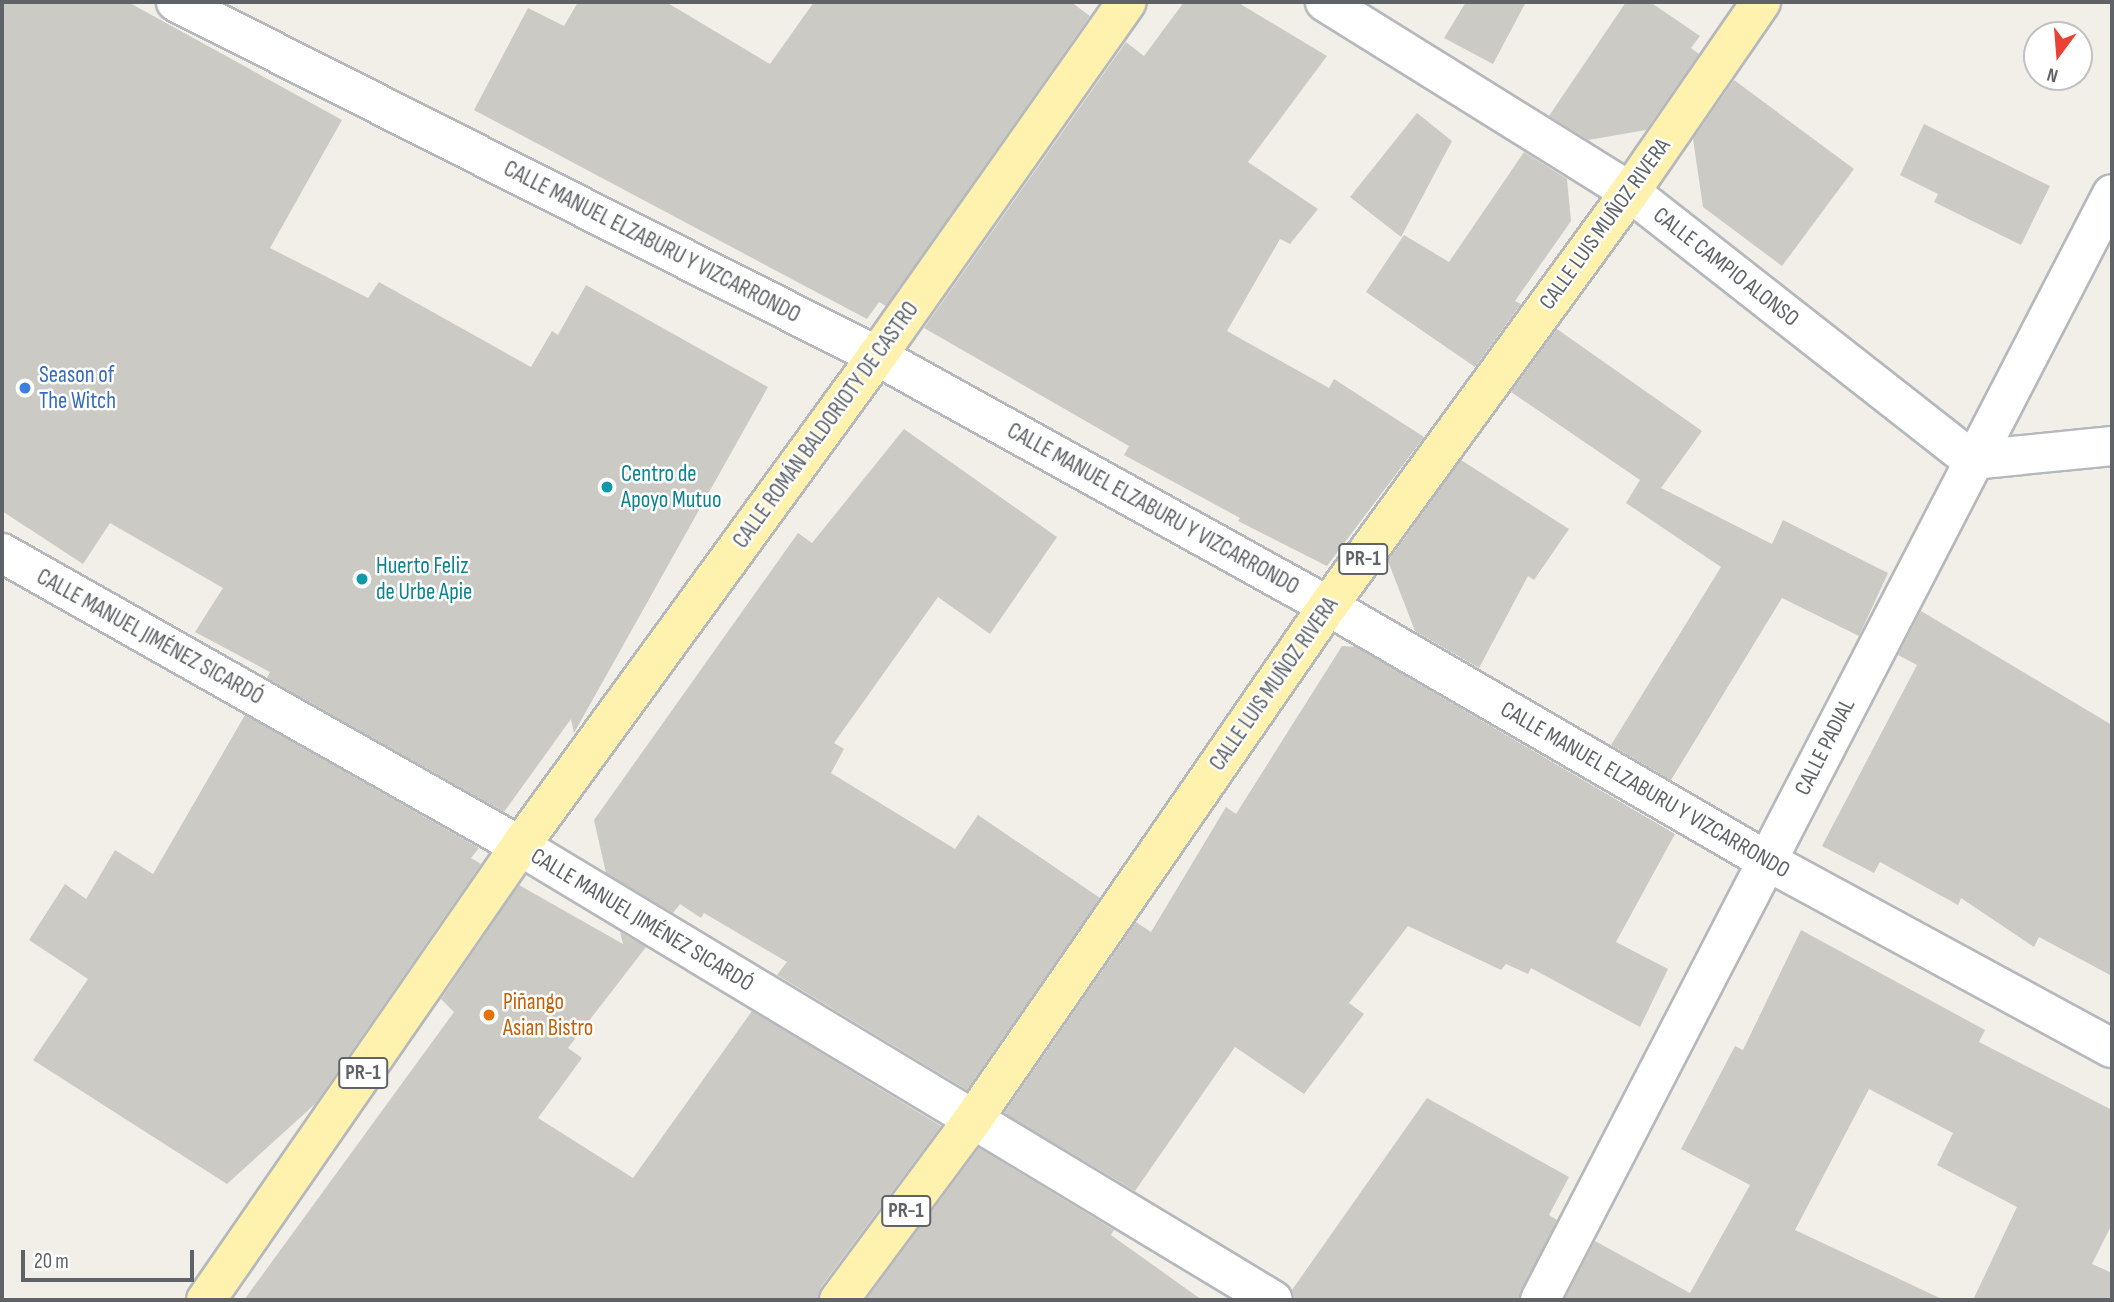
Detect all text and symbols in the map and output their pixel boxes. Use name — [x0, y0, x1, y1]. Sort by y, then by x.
north arrow — [2023, 21, 2093, 91]
text: N — [2045, 62, 2061, 87]
street label: CALLE LUIS MUÑOZ RIVERA — [1533, 133, 1677, 315]
street label: CALLE MANUEL ELZABURU Y VIZCARRONDO — [499, 155, 805, 329]
street label: CALLE CAMPIO ALONSO — [1648, 202, 1804, 332]
street label: CALLE ROMÁN BALDORIOTY DE CASTRO — [727, 296, 925, 554]
place label: Season of The Witch — [39, 361, 116, 415]
marker: Season of The Witch — [17, 380, 33, 396]
street label: CALLE MANUEL ELZABURU Y VIZCARRONDO — [1002, 417, 1304, 601]
place label: Centro de Apoyo Mutuo — [621, 460, 722, 514]
marker: Centro de Apoyo Mutuo — [599, 479, 615, 495]
road number: PR-1 — [1337, 542, 1389, 576]
place label: Huerto Feliz de Urbe Apie — [376, 552, 472, 606]
street label: CALLE MANUEL JIMÉNEZ SICARDÓ — [32, 563, 268, 711]
marker: Huerto Feliz de Urbe Apie — [354, 571, 370, 587]
street label: CALLE LUIS MUÑOZ RIVERA — [1204, 592, 1344, 776]
street label: CALLE PADIAL — [1789, 694, 1861, 800]
street label: CALLE MANUEL ELZABURU Y VIZCARRONDO — [1495, 696, 1795, 884]
street label: CALLE MANUEL JIMÉNEZ SICARDÓ — [526, 842, 758, 998]
place label: Piñango Asian Bistro — [503, 988, 593, 1042]
marker: Piñango Asian Bistro — [481, 1007, 497, 1023]
road number: PR-1 — [337, 1056, 389, 1090]
road number: PR-1 — [880, 1194, 932, 1228]
scale bar — [24, 1236, 198, 1280]
text: 20 m — [34, 1249, 69, 1274]

